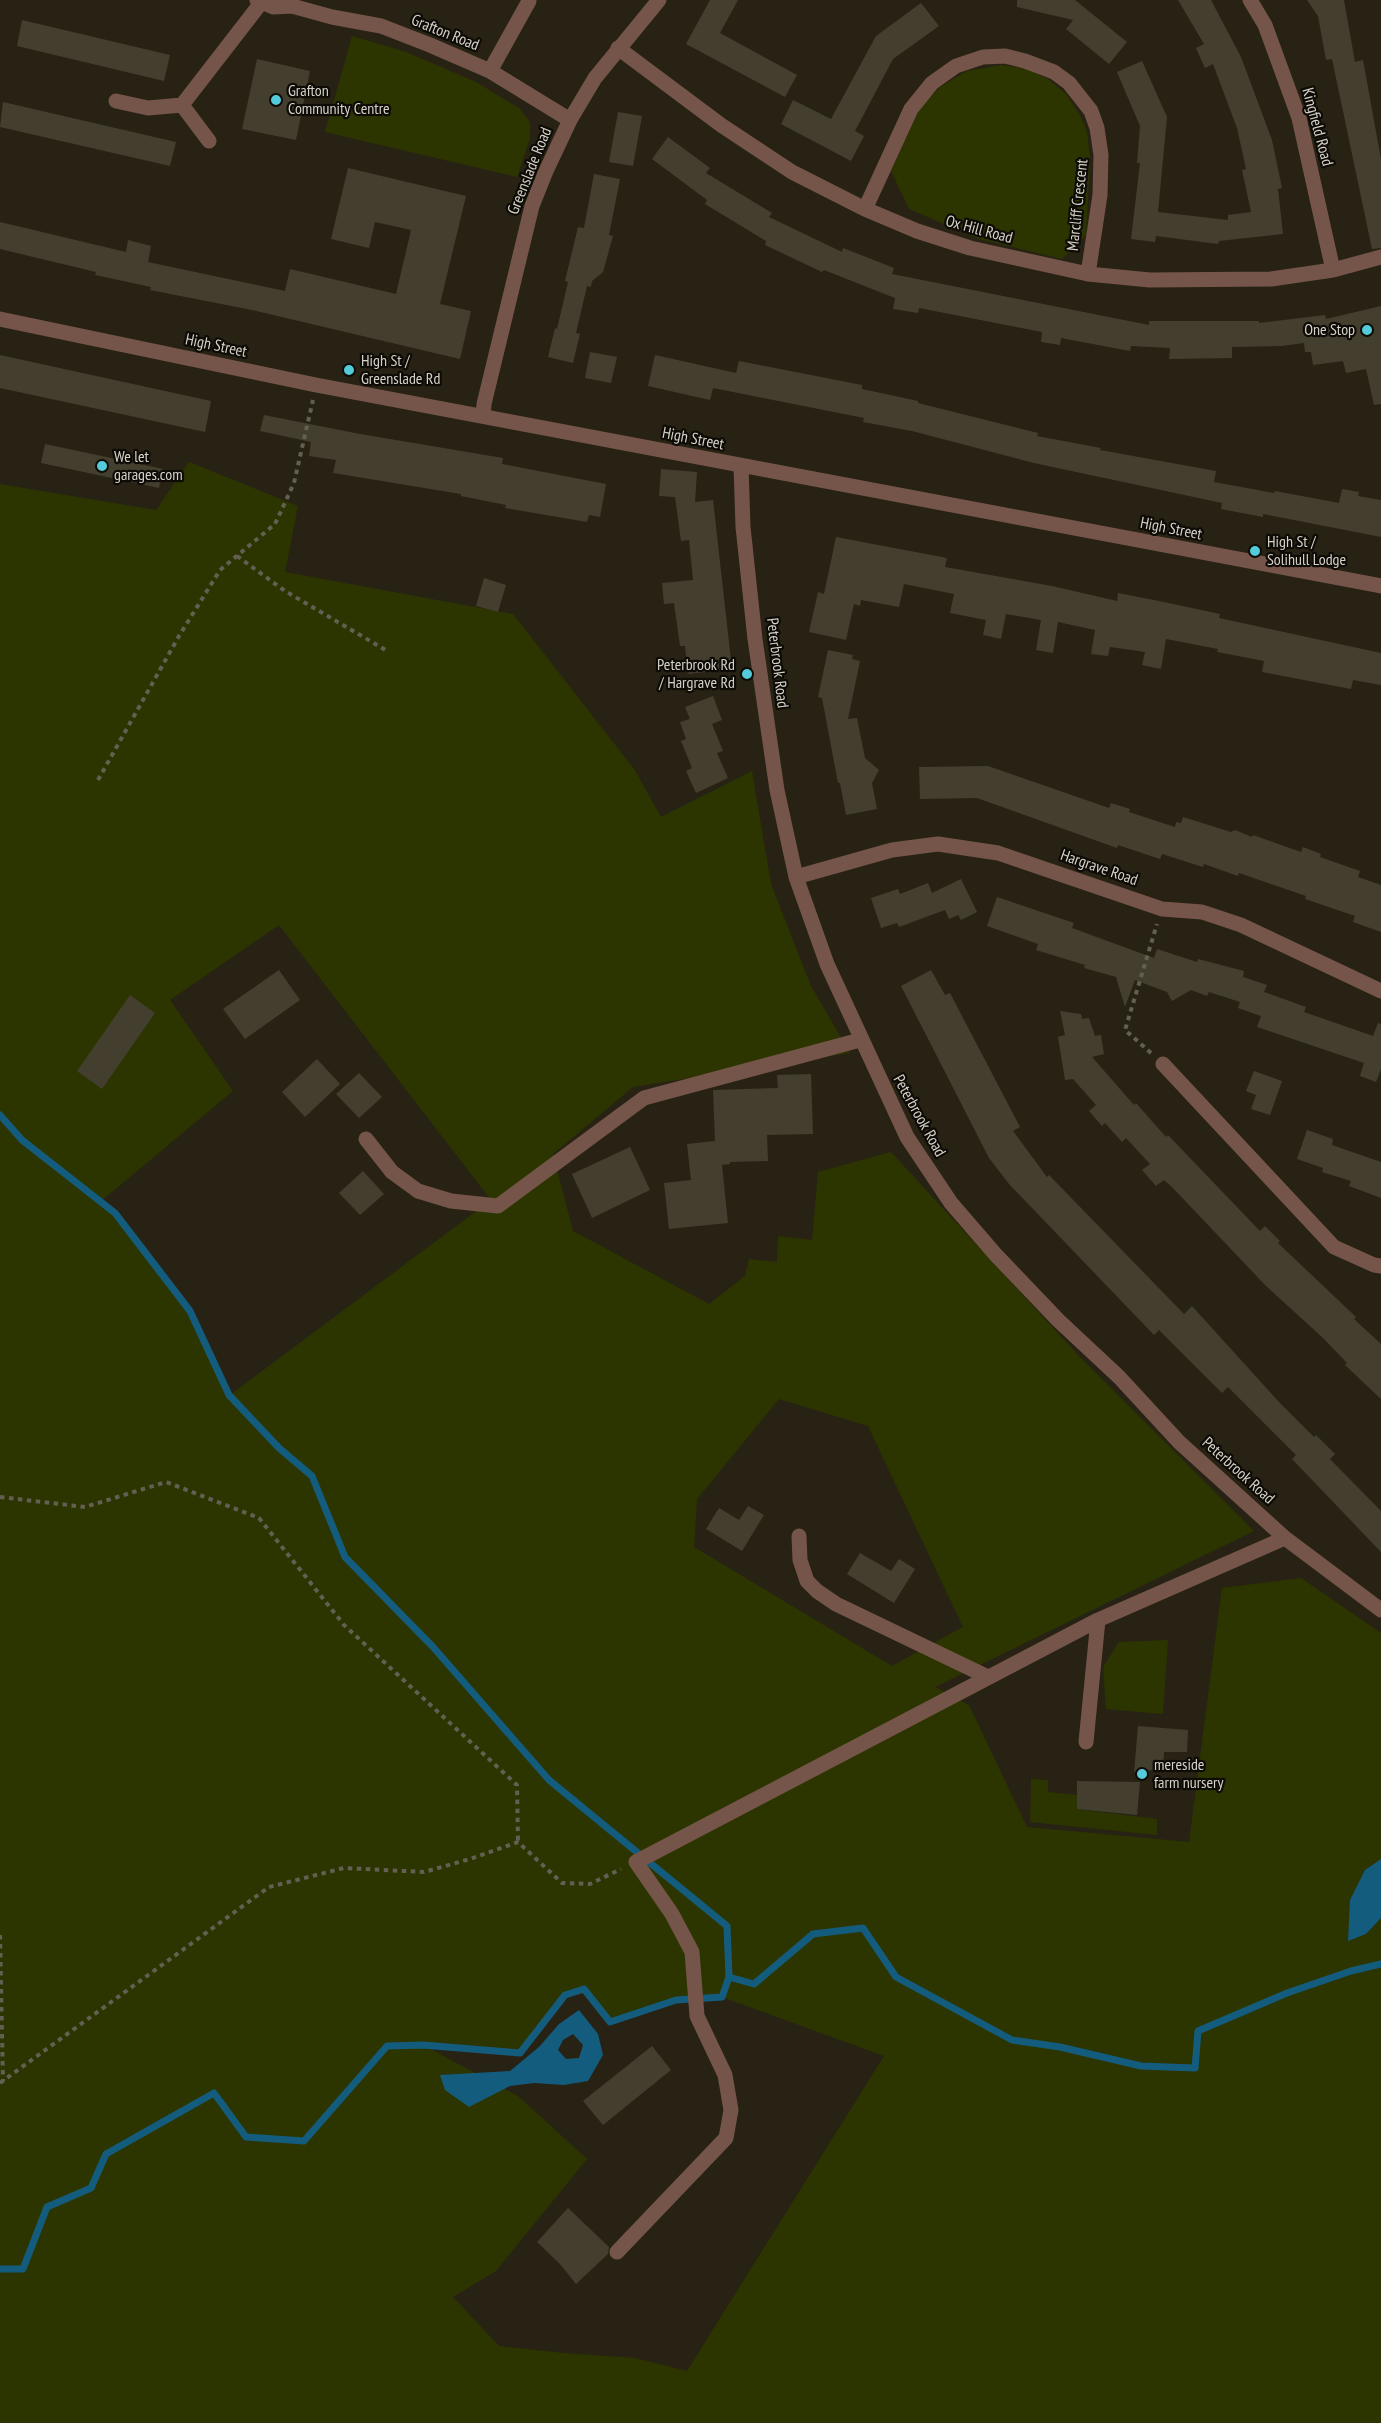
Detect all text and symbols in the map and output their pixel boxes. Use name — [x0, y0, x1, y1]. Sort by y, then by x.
street label: Grafton Road — [408, 11, 482, 55]
place label: Grafton Community Centre — [288, 81, 390, 119]
street label: Kingfield Road — [1297, 86, 1337, 168]
marker: Grafton Community Centre — [269, 93, 283, 107]
street label: Greenslade Road — [504, 125, 556, 217]
street label: Marcliff Crescent — [1064, 158, 1092, 252]
street label: Ox Hill Road — [943, 212, 1015, 248]
place label: One Stop — [1304, 320, 1355, 340]
marker: One Stop — [1360, 323, 1374, 337]
street label: High Street — [183, 330, 249, 362]
place label: High St / Greenslade Rd — [361, 351, 440, 389]
marker: High St / Greenslade Rd — [342, 363, 356, 377]
street label: High Street — [660, 424, 726, 454]
place label: We let garages.com — [114, 447, 183, 485]
marker: We let garages.com — [95, 459, 109, 473]
street label: High Street — [1138, 514, 1204, 544]
place label: High St / Solihull Lodge — [1267, 532, 1346, 570]
marker: High St / Solihull Lodge — [1248, 544, 1262, 558]
street label: Peterbrook Road — [762, 617, 792, 709]
place label: Peterbrook Rd / Hargrave Rd — [657, 655, 735, 693]
marker: Peterbrook Rd / Hargrave Rd — [740, 667, 754, 681]
street label: Hargrave Road — [1058, 846, 1140, 890]
street label: Peterbrook Road — [889, 1072, 949, 1160]
street label: Peterbrook Road — [1198, 1434, 1278, 1508]
place label: mereside farm nursery — [1154, 1755, 1223, 1793]
marker: mereside farm nursery — [1135, 1767, 1149, 1781]

